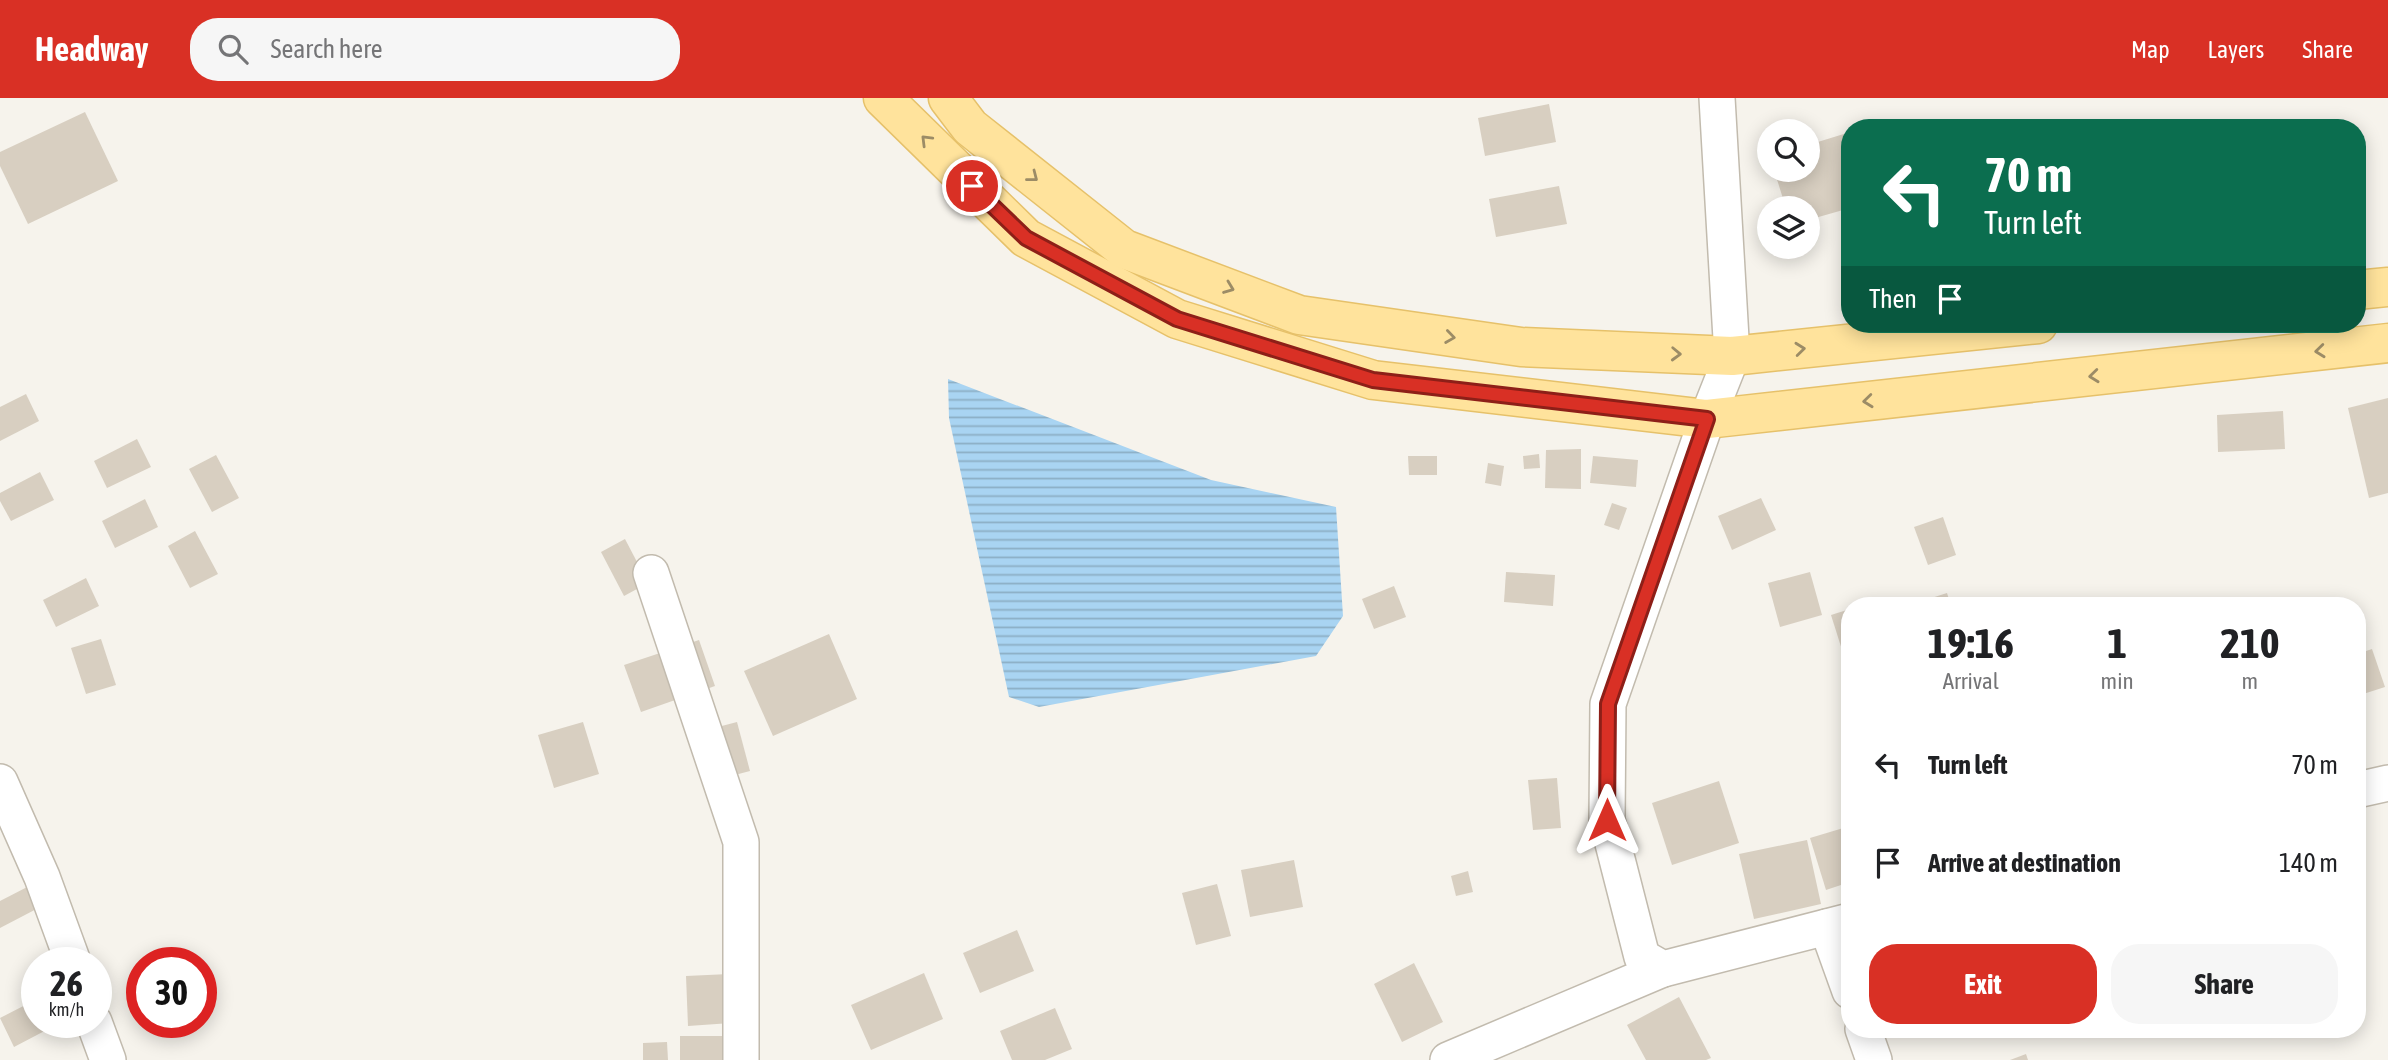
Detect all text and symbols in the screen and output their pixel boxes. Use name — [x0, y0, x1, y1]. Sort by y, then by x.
search box — [190, 18, 680, 81]
text: Headway — [35, 30, 148, 68]
icon: search — [214, 30, 252, 68]
text: Search here — [270, 34, 383, 64]
text: Map — [2131, 36, 2170, 63]
text: Layers — [2208, 36, 2264, 63]
text: Share — [2302, 36, 2353, 63]
map controls — [1757, 119, 1820, 259]
button: search — [1757, 119, 1820, 182]
one-way arrow — [921, 136, 934, 149]
text: 70 m — [1984, 146, 2072, 202]
icon: left — [1869, 147, 1960, 238]
pin — [942, 156, 1002, 216]
icon: arrive — [953, 167, 991, 205]
one-way arrow — [1026, 168, 1038, 181]
button: layers — [1757, 196, 1820, 259]
text: Turn left — [1984, 204, 2082, 241]
one-way arrow — [1222, 280, 1234, 294]
icon: arrive — [1931, 280, 1969, 318]
text: Then — [1869, 284, 1917, 314]
one-way arrow — [1444, 329, 1456, 344]
one-way arrow — [1795, 342, 1806, 357]
one-way arrow — [2314, 343, 2325, 358]
one-way arrow — [1671, 346, 1682, 361]
one-way arrow — [2088, 369, 2100, 384]
one-way arrow — [1862, 394, 1874, 409]
text: 19:16 — [1928, 619, 2014, 667]
text: 1 — [2107, 619, 2127, 667]
text: 210 — [2220, 619, 2279, 667]
text: Arrival — [1943, 668, 1999, 694]
text: min — [2101, 668, 2134, 694]
text: m — [2242, 668, 2258, 694]
icon: left — [1869, 746, 1907, 784]
text: Turn left — [1928, 750, 2008, 780]
text: 70 m — [2291, 750, 2338, 780]
position arrow — [1570, 783, 1644, 857]
icon: arrive — [1869, 844, 1907, 882]
text: Arrive at destination — [1928, 848, 2121, 878]
text: 140 m — [2279, 848, 2338, 878]
button: Exit — [1869, 944, 2097, 1024]
button: Share — [2111, 944, 2338, 1024]
speed limit sign: 30 — [126, 947, 217, 1038]
text: 26 — [50, 963, 83, 1003]
text: km/h — [49, 999, 84, 1020]

